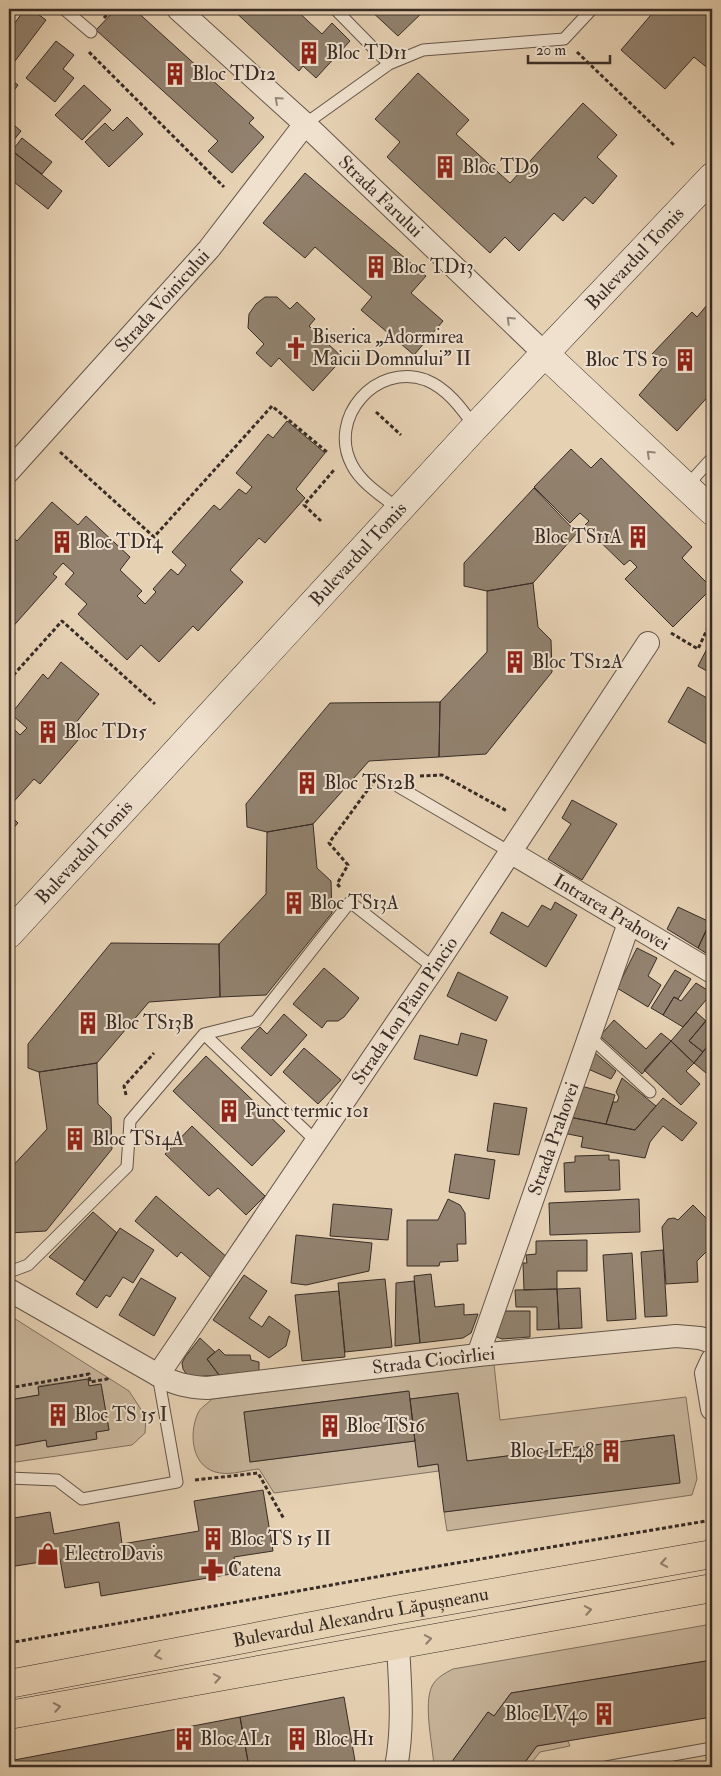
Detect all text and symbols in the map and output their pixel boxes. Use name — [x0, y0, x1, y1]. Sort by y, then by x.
scale bar — [528, 32, 611, 64]
building icon: Bloc TD11 — [296, 40, 322, 66]
place label: Bloc TD11 — [326, 41, 407, 65]
text: 20 m — [536, 41, 566, 60]
building icon: Bloc TD12 — [162, 61, 188, 87]
place label: Bloc TD12 — [192, 62, 276, 86]
one-way arrow — [275, 96, 284, 105]
street label: Strada Farului — [333, 150, 428, 243]
building icon: Bloc TD9 — [432, 154, 458, 180]
place label: Bloc TD9 — [462, 155, 539, 179]
street label: Bulevardul Tomis — [580, 202, 689, 315]
street label: Strada Voinicului — [110, 244, 215, 357]
building icon: Bloc TD13 — [363, 254, 389, 280]
place label: Bloc TD13 — [392, 255, 474, 279]
one-way arrow — [507, 317, 516, 326]
place label: Biserica „Adormirea Maicii Domnului” II — [312, 325, 471, 371]
church icon: Biserica „Adormirea Maicii Domnului” II — [283, 335, 309, 361]
building icon: Bloc TS 10 — [672, 347, 698, 373]
place label: Bloc TS 10 — [585, 348, 668, 372]
one-way arrow — [647, 451, 656, 460]
street label: Bulevardul Tomis — [304, 497, 412, 611]
building icon: Bloc TS11A — [625, 524, 651, 550]
place label: Bloc TS11A — [534, 525, 622, 549]
building icon: Bloc TD14 — [49, 529, 75, 555]
place label: Bloc TD14 — [78, 530, 163, 554]
building icon: Bloc TS12A — [502, 649, 528, 675]
place label: Bloc TS12A — [532, 650, 623, 674]
building icon: Bloc TD15 — [35, 719, 61, 745]
place label: Bloc TD15 — [64, 720, 147, 744]
building icon: Bloc TS12B — [294, 770, 320, 796]
place label: Bloc TS12B — [324, 771, 416, 795]
street label: Bulevardul Tomis — [30, 795, 138, 909]
street label: Intrarea Prahovei — [549, 868, 674, 956]
building icon: Bloc TS13A — [281, 890, 307, 916]
place label: Bloc TS13A — [310, 891, 399, 915]
street label: Strada Ion Păun Pincio — [346, 932, 463, 1089]
building icon: Bloc TS13B — [75, 1010, 101, 1036]
place label: Bloc TS13B — [105, 1011, 194, 1035]
street label: Strada Prahovei — [523, 1079, 584, 1199]
building icon: Punct termic 101 — [216, 1098, 242, 1124]
place label: Punct termic 101 — [245, 1099, 369, 1123]
building icon: Bloc TS14A — [62, 1126, 88, 1152]
place label: Bloc TS14A — [92, 1127, 184, 1151]
street label: Strada Ciocîrliei — [371, 1341, 496, 1380]
building icon: Bloc TS 15 I — [45, 1402, 71, 1428]
place label: Bloc TS 15 I — [74, 1403, 167, 1427]
building icon: Bloc TS16 — [317, 1413, 343, 1439]
place label: Bloc TS16 — [346, 1414, 426, 1438]
building icon: Bloc LE48 — [598, 1438, 624, 1464]
place label: Bloc LE48 — [509, 1439, 594, 1463]
building icon: Bloc TS 15 II — [200, 1526, 226, 1552]
place label: Bloc TS 15 II — [230, 1527, 331, 1551]
shop icon: ElectroDavis — [35, 1541, 61, 1567]
place label: ElectroDavis — [64, 1542, 163, 1566]
pharmacy icon: Catena — [199, 1557, 225, 1583]
one-way arrow — [660, 1557, 669, 1567]
place label: Catena — [228, 1558, 282, 1582]
street label: Bulevardul Alexandru Lăpușneanu — [231, 1582, 491, 1653]
one-way arrow — [584, 1606, 592, 1616]
one-way arrow — [424, 1635, 433, 1645]
one-way arrow — [153, 1650, 162, 1660]
one-way arrow — [212, 1673, 221, 1683]
building icon: Bloc LV40 — [591, 1701, 617, 1727]
one-way arrow — [52, 1702, 61, 1712]
place label: Bloc LV40 — [504, 1702, 588, 1726]
building icon: Bloc AL1 — [171, 1726, 197, 1752]
building icon: Bloc H1 — [284, 1726, 310, 1752]
place label: Bloc AL1 — [200, 1727, 271, 1751]
place label: Bloc H1 — [314, 1727, 374, 1751]

